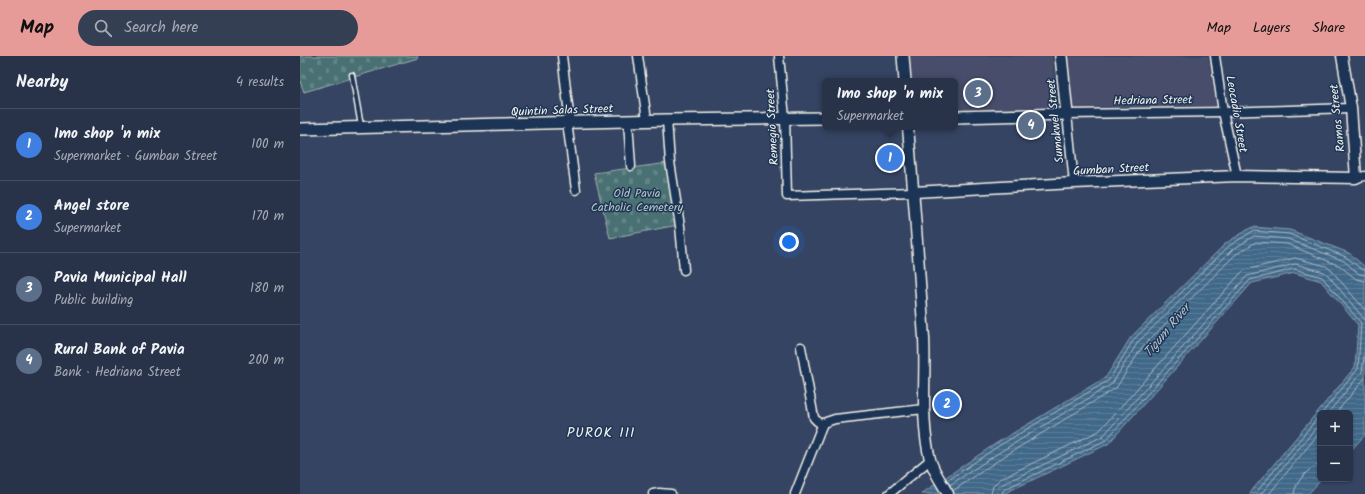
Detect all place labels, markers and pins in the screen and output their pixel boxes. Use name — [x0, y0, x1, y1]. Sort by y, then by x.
pin: 3 — [965, 78, 991, 108]
pin: 4 — [1018, 110, 1044, 140]
pin: 1 — [877, 143, 903, 173]
pin: 2 — [934, 389, 960, 419]

